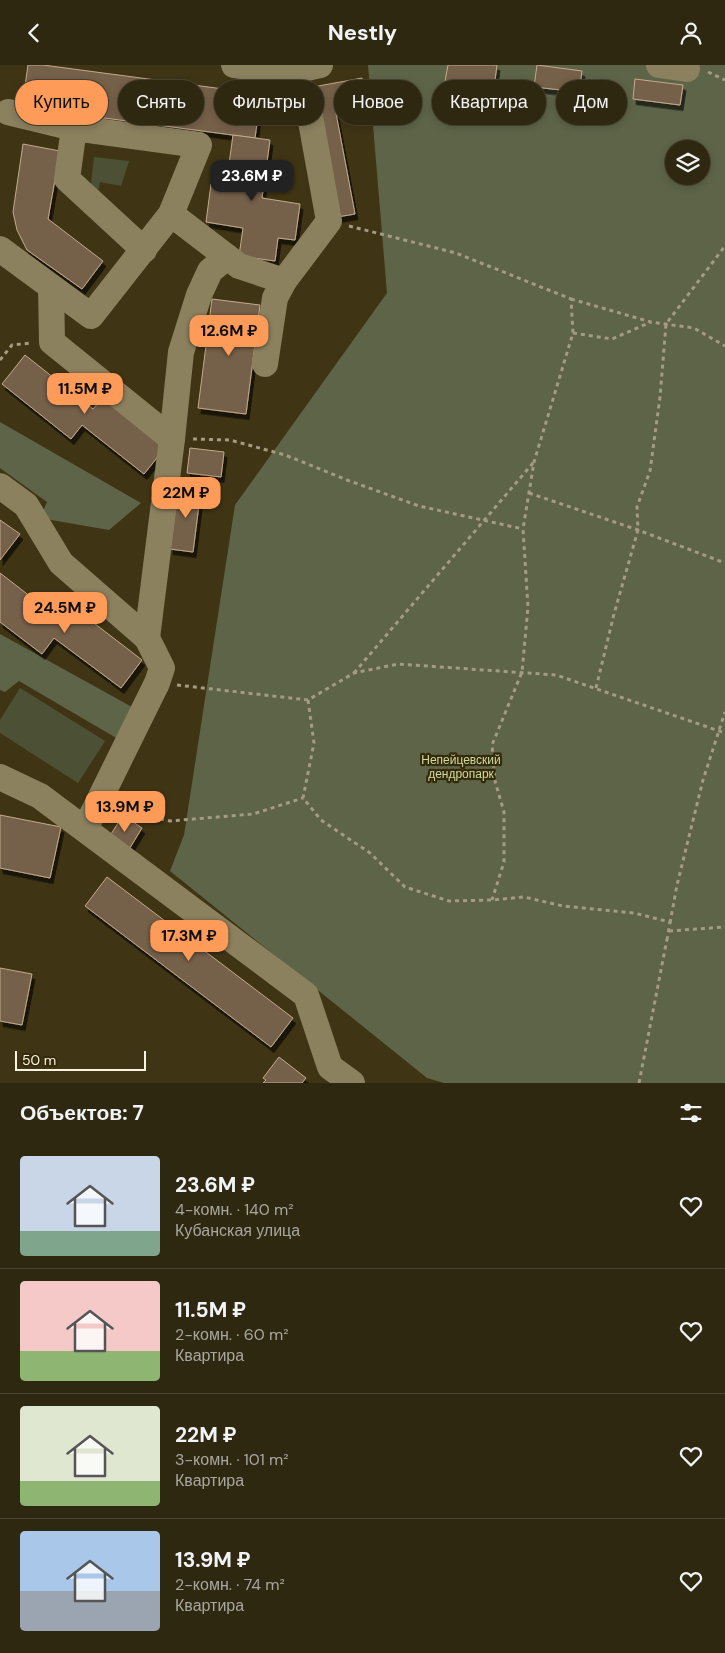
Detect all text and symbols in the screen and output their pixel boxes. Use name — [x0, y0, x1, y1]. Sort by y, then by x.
text: Nestly — [328, 18, 397, 47]
icon: back — [20, 19, 48, 47]
icon: person — [677, 19, 705, 47]
chip: Купить — [15, 80, 108, 125]
chip: Снять — [118, 80, 204, 125]
chip: Фильтры — [214, 80, 324, 125]
chip: Новое — [334, 80, 422, 125]
chip: Квартира — [432, 80, 546, 125]
chip: Дом — [556, 80, 627, 125]
map controls — [665, 140, 710, 185]
button: layers — [665, 140, 710, 185]
pin: 23.6M ₽ — [206, 159, 298, 202]
text: 23.6M ₽ — [222, 165, 282, 186]
pin: 12.6M ₽ — [183, 315, 275, 357]
text: 12.6M ₽ — [200, 320, 258, 341]
pin: 11.5M ₽ — [39, 373, 131, 415]
text: 11.5M ₽ — [58, 378, 112, 399]
pin: 22M ₽ — [151, 477, 221, 519]
text: 22M ₽ — [163, 482, 209, 503]
pin: 24.5M ₽ — [19, 591, 111, 634]
text: 24.5M ₽ — [34, 597, 96, 618]
park label: Непейцевский дендропарк — [421, 752, 501, 782]
pin: 13.9M ₽ — [79, 791, 171, 833]
text: 13.9M ₽ — [96, 796, 154, 817]
pin: 17.3M ₽ — [143, 919, 235, 962]
text: 17.3M ₽ — [161, 925, 217, 946]
scale bar — [15, 1048, 146, 1071]
text: 50 m — [22, 1051, 56, 1069]
text: Объектов: 7 — [20, 1099, 144, 1127]
icon: filters — [677, 1099, 705, 1127]
text: 23.6M ₽ — [175, 1171, 255, 1199]
icon: home — [60, 1176, 120, 1236]
icon: heart — [677, 1192, 705, 1220]
text: 4-комн. · 140 m² — [175, 1199, 294, 1220]
text: Кубанская улица — [175, 1220, 300, 1241]
text: 11.5M ₽ — [175, 1296, 246, 1324]
icon: home — [60, 1301, 120, 1361]
icon: heart — [677, 1317, 705, 1345]
text: 2-комн. · 60 m² — [175, 1324, 288, 1345]
text: Квартира — [175, 1345, 244, 1366]
text: 22M ₽ — [175, 1421, 237, 1449]
icon: home — [60, 1426, 120, 1486]
icon: heart — [677, 1442, 705, 1470]
text: 3-комн. · 101 m² — [175, 1449, 289, 1470]
text: Квартира — [175, 1470, 244, 1491]
text: 13.9M ₽ — [175, 1546, 251, 1574]
icon: home — [60, 1551, 120, 1611]
icon: heart — [677, 1567, 705, 1595]
text: 2-комн. · 74 m² — [175, 1574, 285, 1595]
text: Квартира — [175, 1595, 244, 1616]

